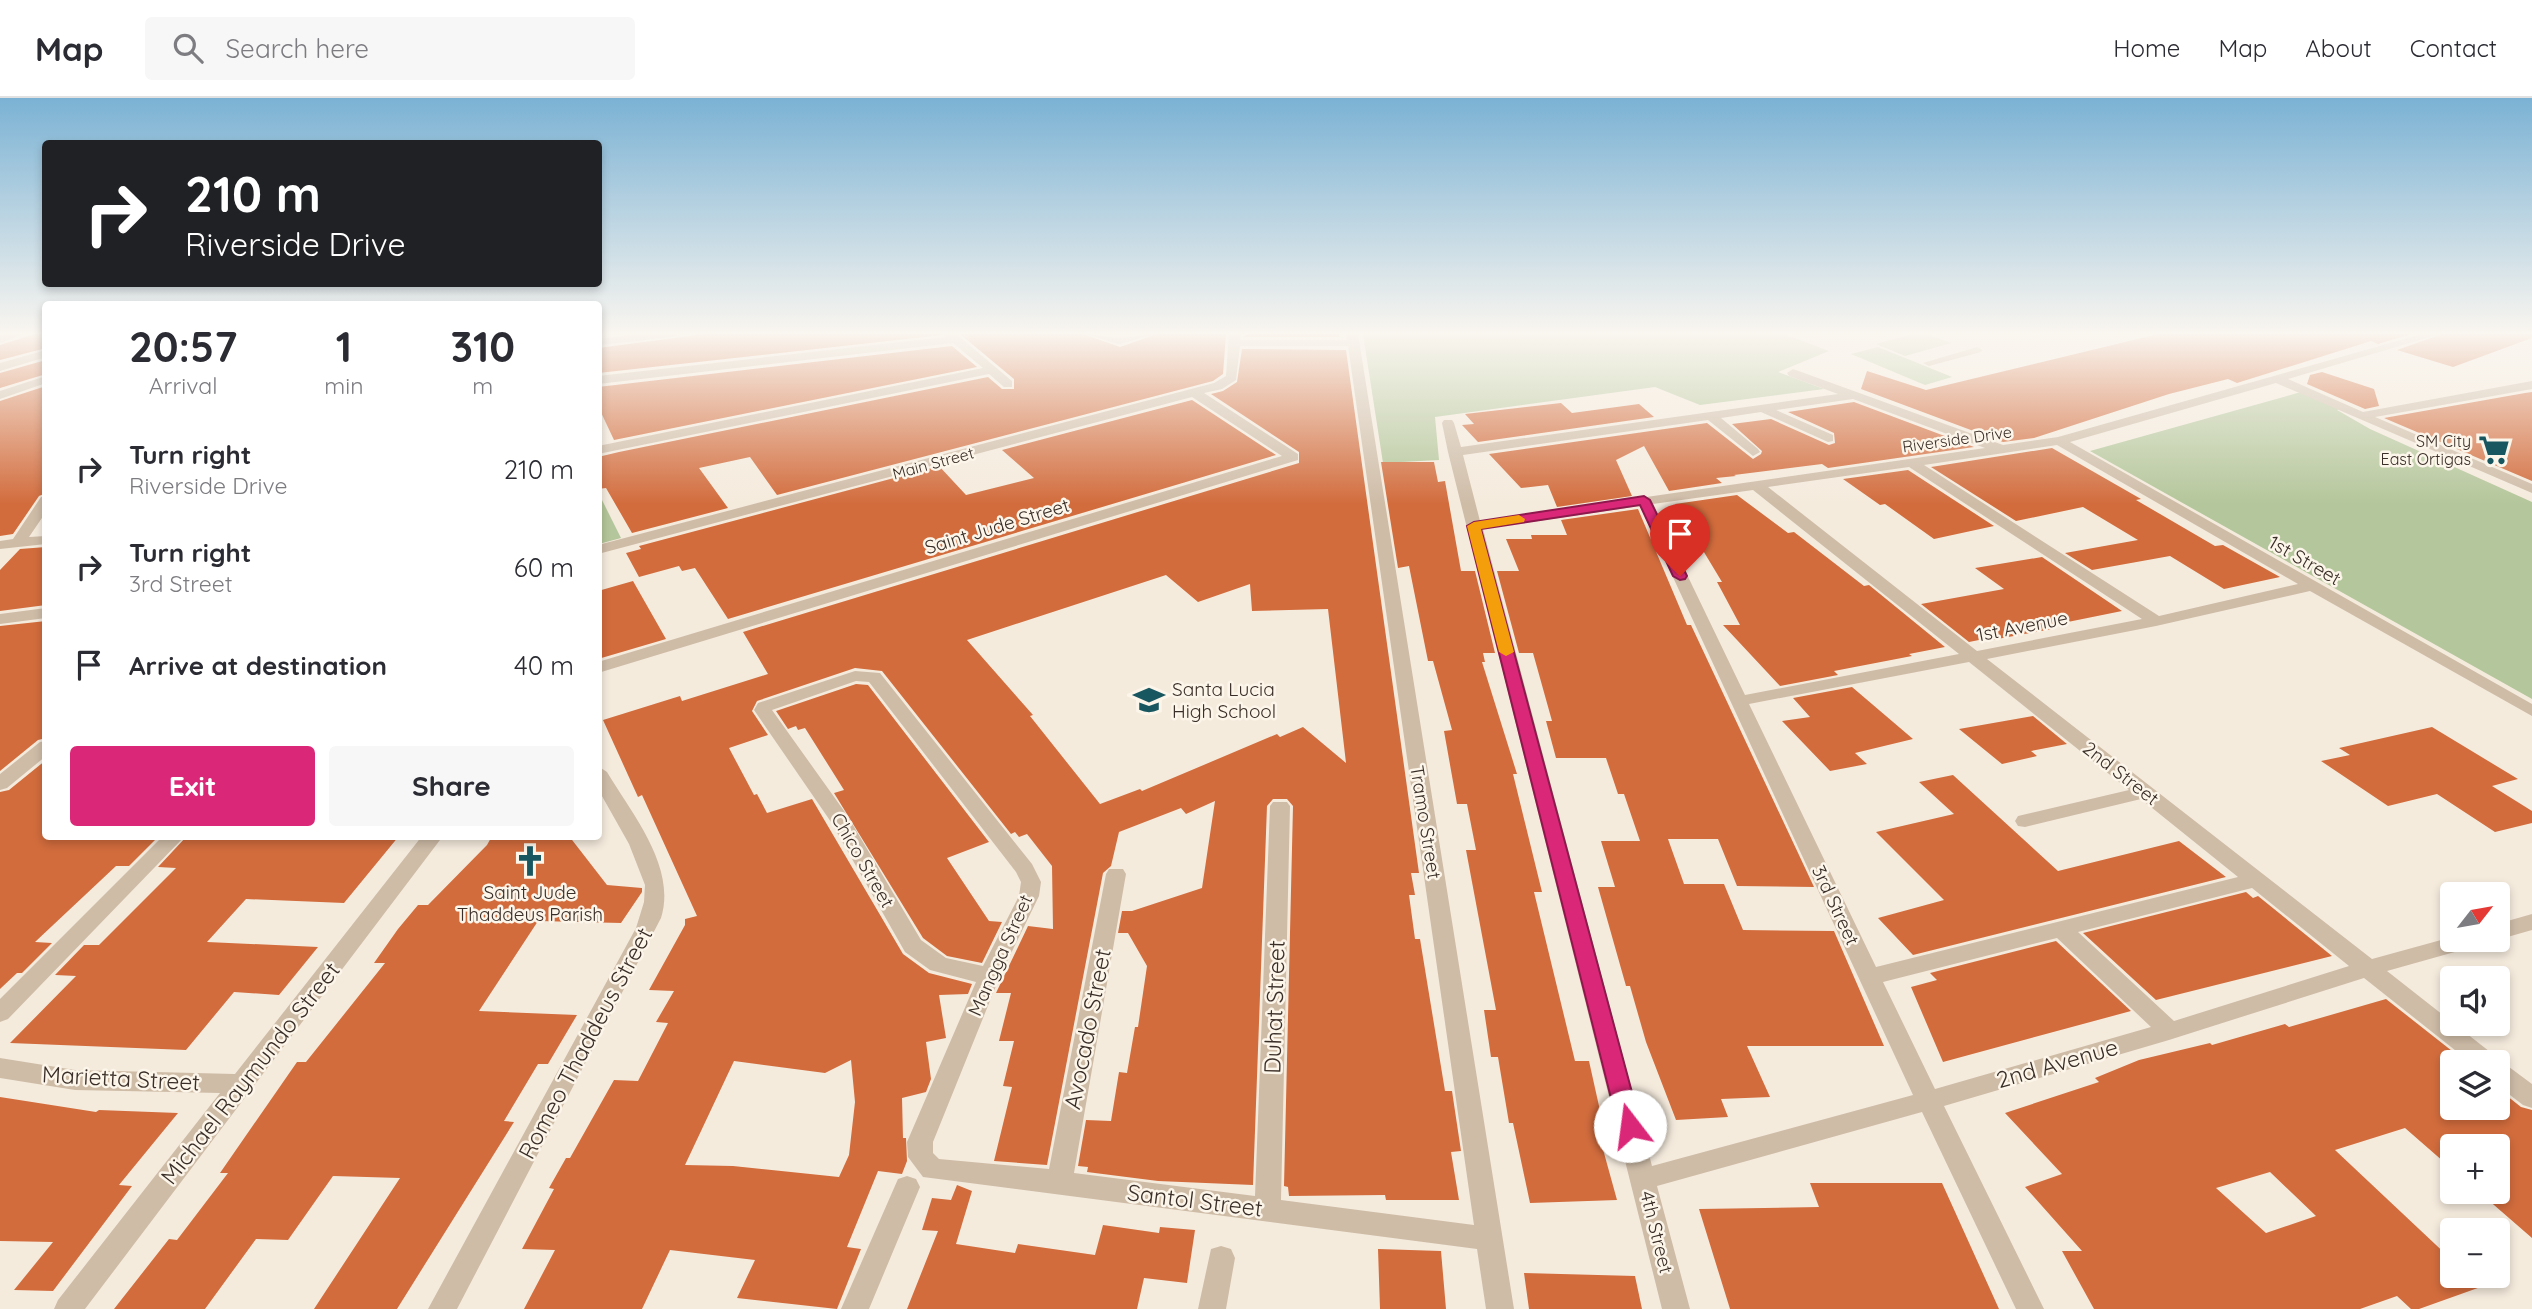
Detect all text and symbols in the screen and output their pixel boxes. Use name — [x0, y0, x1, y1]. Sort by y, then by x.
search box — [145, 17, 635, 80]
text: Map — [35, 28, 103, 69]
icon: search — [169, 29, 207, 67]
text: Search here — [225, 32, 369, 65]
text: Home — [2113, 33, 2180, 63]
text: Map — [2218, 33, 2267, 63]
text: About — [2305, 33, 2372, 63]
text: Contact — [2410, 33, 2497, 63]
text: 210 m — [185, 163, 321, 224]
icon: right — [70, 168, 161, 259]
text: Riverside Drive — [185, 224, 406, 264]
text: 20:57 — [129, 320, 237, 373]
text: 1 — [336, 320, 352, 373]
text: 310 — [450, 320, 515, 373]
text: Arrival — [149, 371, 218, 400]
text: min — [324, 371, 363, 400]
text: m — [472, 371, 493, 400]
street label: Riverside Drive — [1901, 421, 2013, 457]
place label: SM City East Ortigas — [2381, 431, 2471, 469]
supermarket icon: SM City East Ortigas — [2477, 433, 2511, 467]
text: Turn right — [129, 438, 251, 471]
street label: Main Street — [890, 443, 976, 483]
icon: right — [70, 450, 108, 488]
text: 210 m — [504, 453, 574, 486]
text: Riverside Drive — [129, 471, 288, 500]
street label: Saint Jude Street — [922, 493, 1072, 559]
pin — [1650, 504, 1710, 576]
icon: arrive — [1661, 515, 1699, 553]
street label: 1st Street — [2265, 530, 2345, 590]
text: Turn right — [129, 536, 251, 569]
icon: right — [70, 548, 108, 586]
text: 60 m — [514, 551, 574, 584]
text: 3rd Street — [129, 569, 232, 598]
street label: 1st Avenue — [1974, 605, 2070, 647]
icon: arrive — [70, 646, 108, 684]
text: Arrive at destination — [129, 649, 387, 682]
text: 40 m — [514, 649, 574, 682]
place label: Santa Lucia High School — [1172, 677, 1276, 723]
school or university icon: Santa Lucia High School — [1132, 683, 1166, 717]
street label: 2nd Street — [2078, 736, 2164, 810]
button: Exit — [70, 746, 315, 826]
button: Share — [329, 746, 574, 826]
street label: Tramo Street — [1405, 763, 1447, 881]
street label: Chico Street — [826, 808, 900, 912]
church icon: Saint Jude Thaddeus Parish — [513, 844, 547, 878]
street label: 3rd Street — [1807, 861, 1865, 949]
place label: Saint Jude Thaddeus Parish — [457, 880, 603, 926]
north arrow — [2440, 882, 2510, 952]
map controls — [2440, 882, 2510, 1288]
street label: Mangga Street — [963, 891, 1037, 1019]
street label: Romeo Thaddeus Street — [512, 922, 658, 1164]
street label: Duhat Street — [1257, 940, 1291, 1074]
street label: Avocado Street — [1057, 946, 1117, 1112]
street label: Michael Raymundo Street — [154, 956, 346, 1190]
button: sound — [2440, 966, 2510, 1036]
street label: 2nd Avenue — [1993, 1032, 2121, 1094]
button: layers — [2440, 1050, 2510, 1120]
street label: Marietta Street — [41, 1059, 201, 1097]
position arrow — [1593, 1089, 1667, 1163]
button: + — [2440, 1134, 2510, 1204]
street label: Santol Street — [1126, 1177, 1265, 1223]
street label: 4th Street — [1635, 1188, 1679, 1276]
button: − — [2440, 1218, 2510, 1288]

